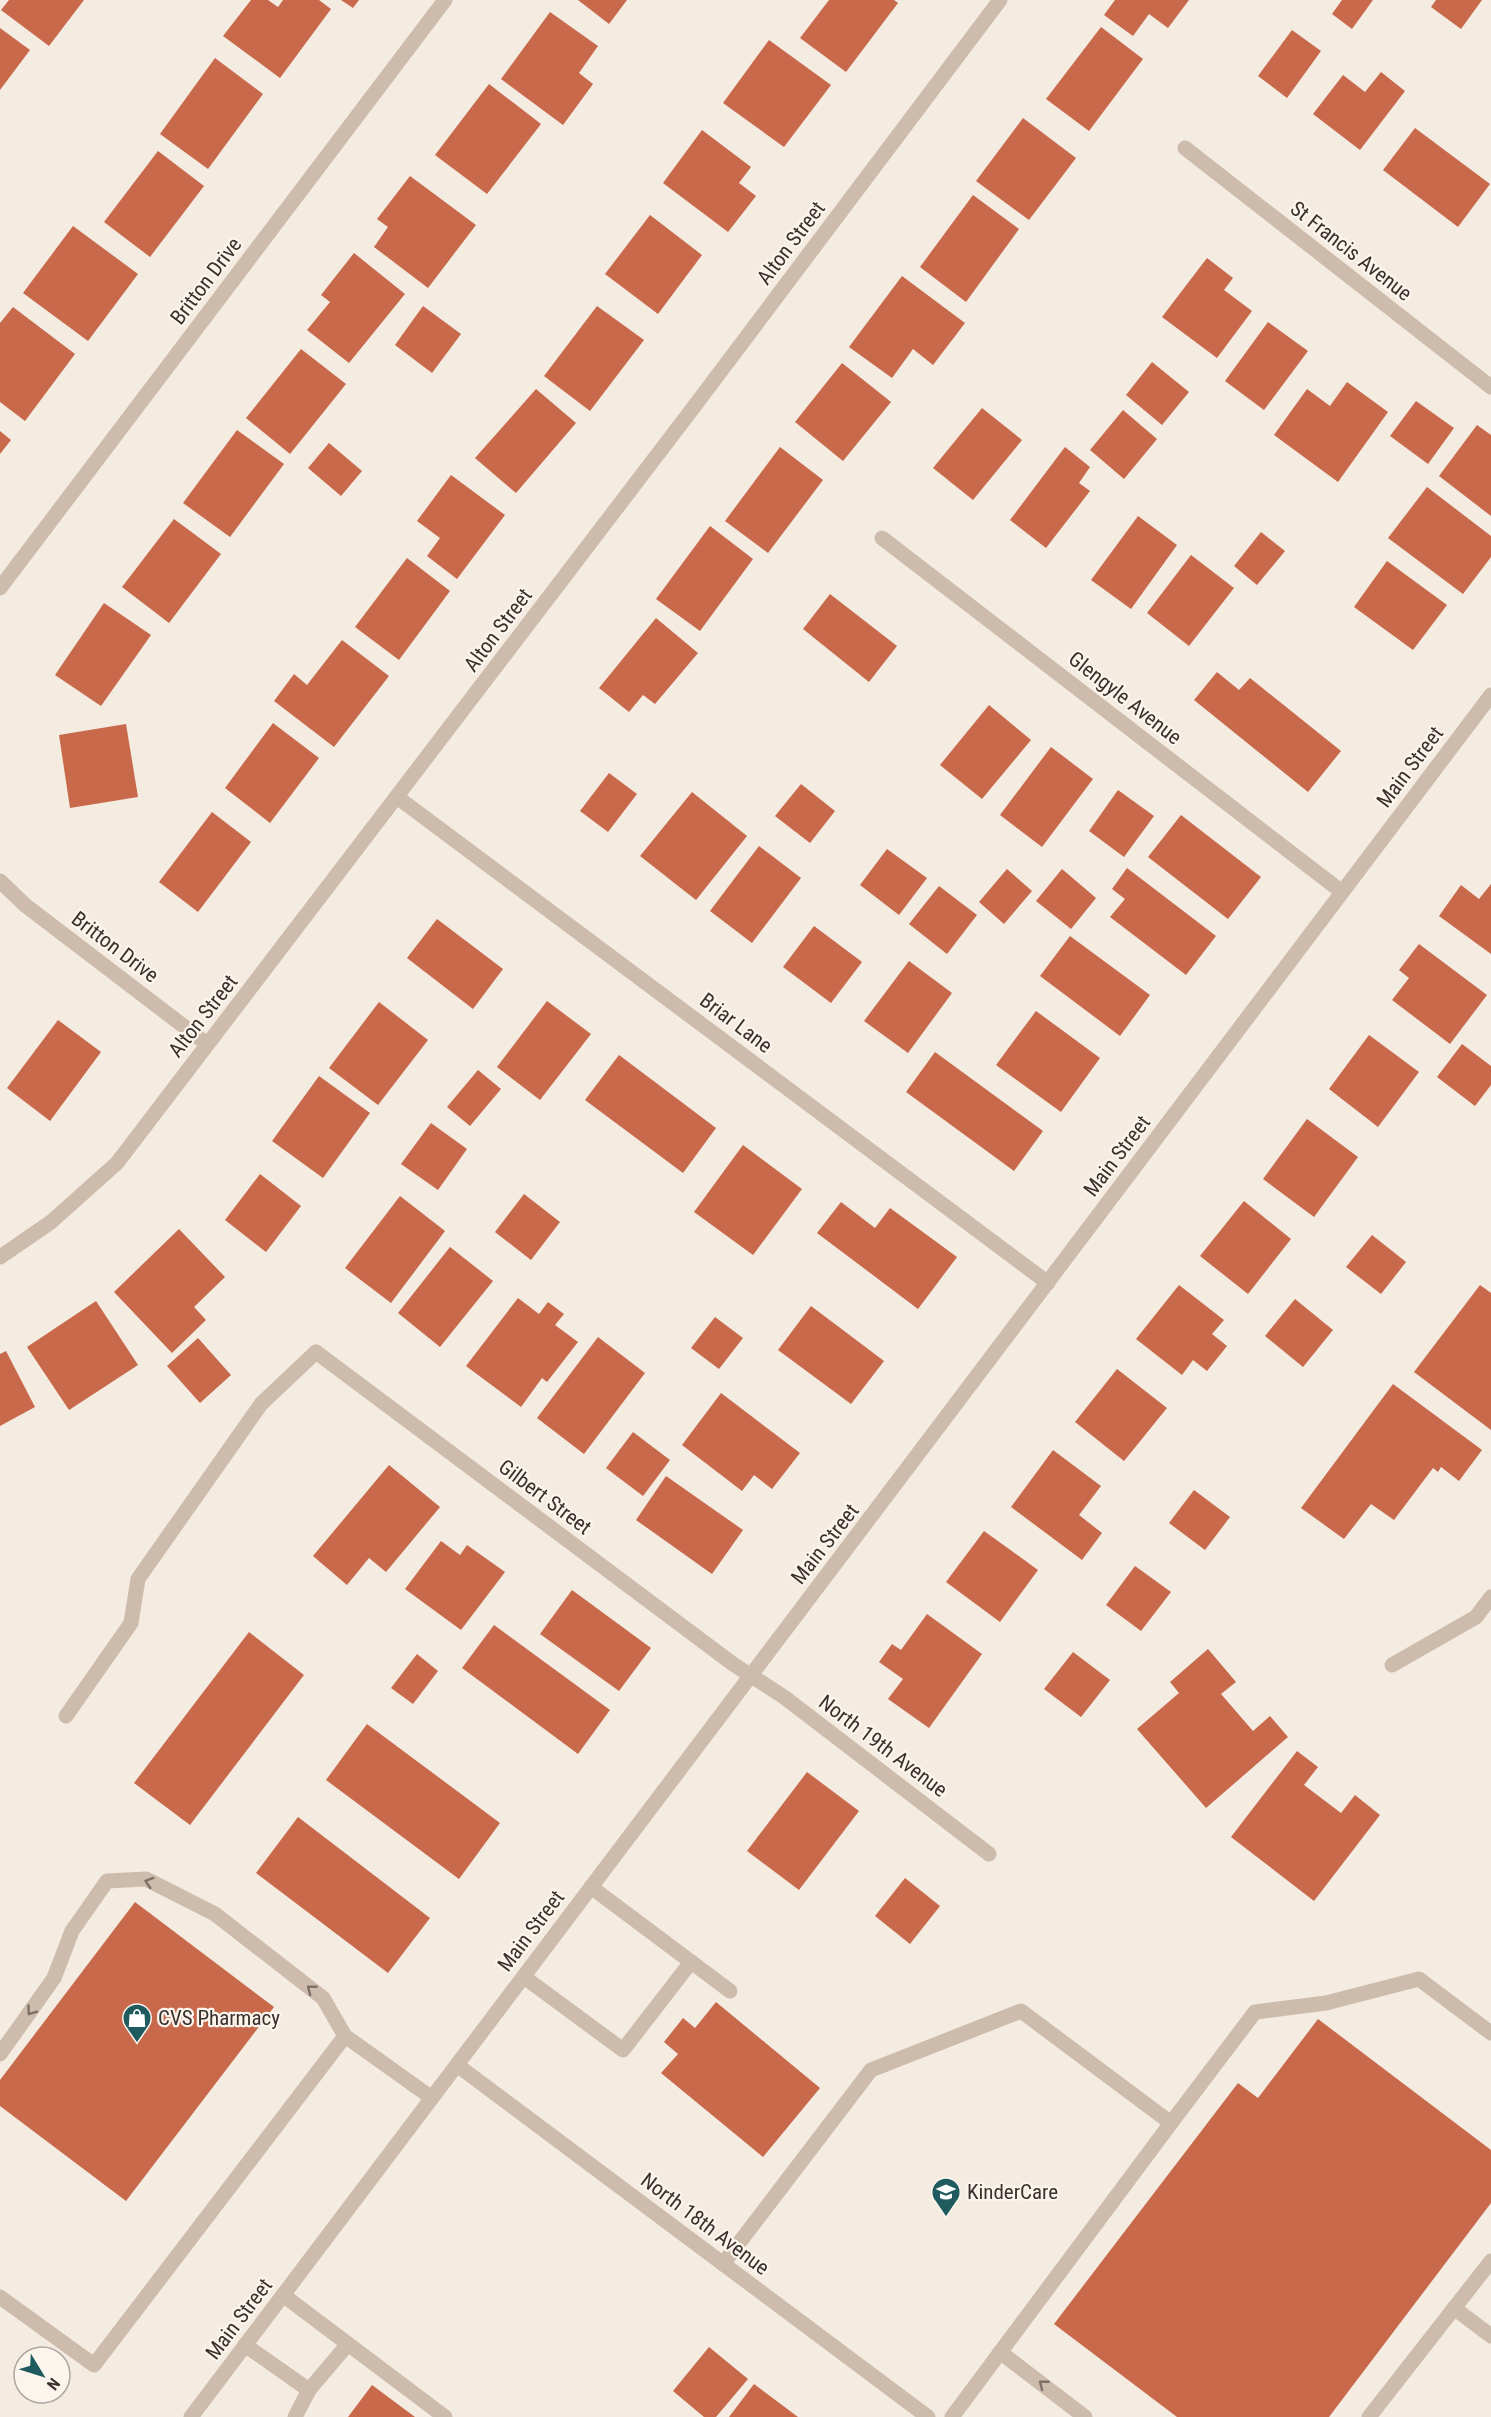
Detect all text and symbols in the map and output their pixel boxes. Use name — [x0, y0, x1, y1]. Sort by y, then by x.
street label: St Francis Avenue — [1286, 196, 1417, 306]
street label: Alton Street — [752, 197, 830, 289]
street label: Britton Drive — [166, 233, 246, 329]
street label: Alton Street — [459, 584, 537, 676]
street label: Glengyle Avenue — [1064, 647, 1186, 750]
street label: Main Street — [1372, 722, 1448, 812]
street label: Britton Drive — [67, 907, 163, 987]
street label: Alton Street — [163, 970, 243, 1062]
street label: Briar Lane — [695, 988, 777, 1058]
street label: Main Street — [1079, 1111, 1155, 1201]
street label: Gilbert Street — [494, 1454, 596, 1540]
street label: Main Street — [786, 1499, 864, 1589]
street label: North 19th Avenue — [814, 1690, 952, 1802]
one-way arrow — [145, 1877, 155, 1890]
street label: Main Street — [493, 1886, 569, 1976]
one-way arrow — [307, 1985, 318, 1996]
shop icon: CVS Pharmacy — [121, 2002, 153, 2044]
one-way arrow — [27, 2004, 38, 2015]
place label: CVS Pharmacy — [158, 2006, 280, 2030]
street label: North 18th Avenue — [636, 2168, 774, 2280]
school or university icon: KinderCare — [930, 2176, 962, 2218]
place label: KinderCare — [967, 2180, 1058, 2204]
street label: Main Street — [201, 2274, 277, 2364]
north arrow — [12, 2345, 72, 2405]
text: N — [43, 2374, 64, 2394]
one-way arrow — [1038, 2381, 1049, 2392]

